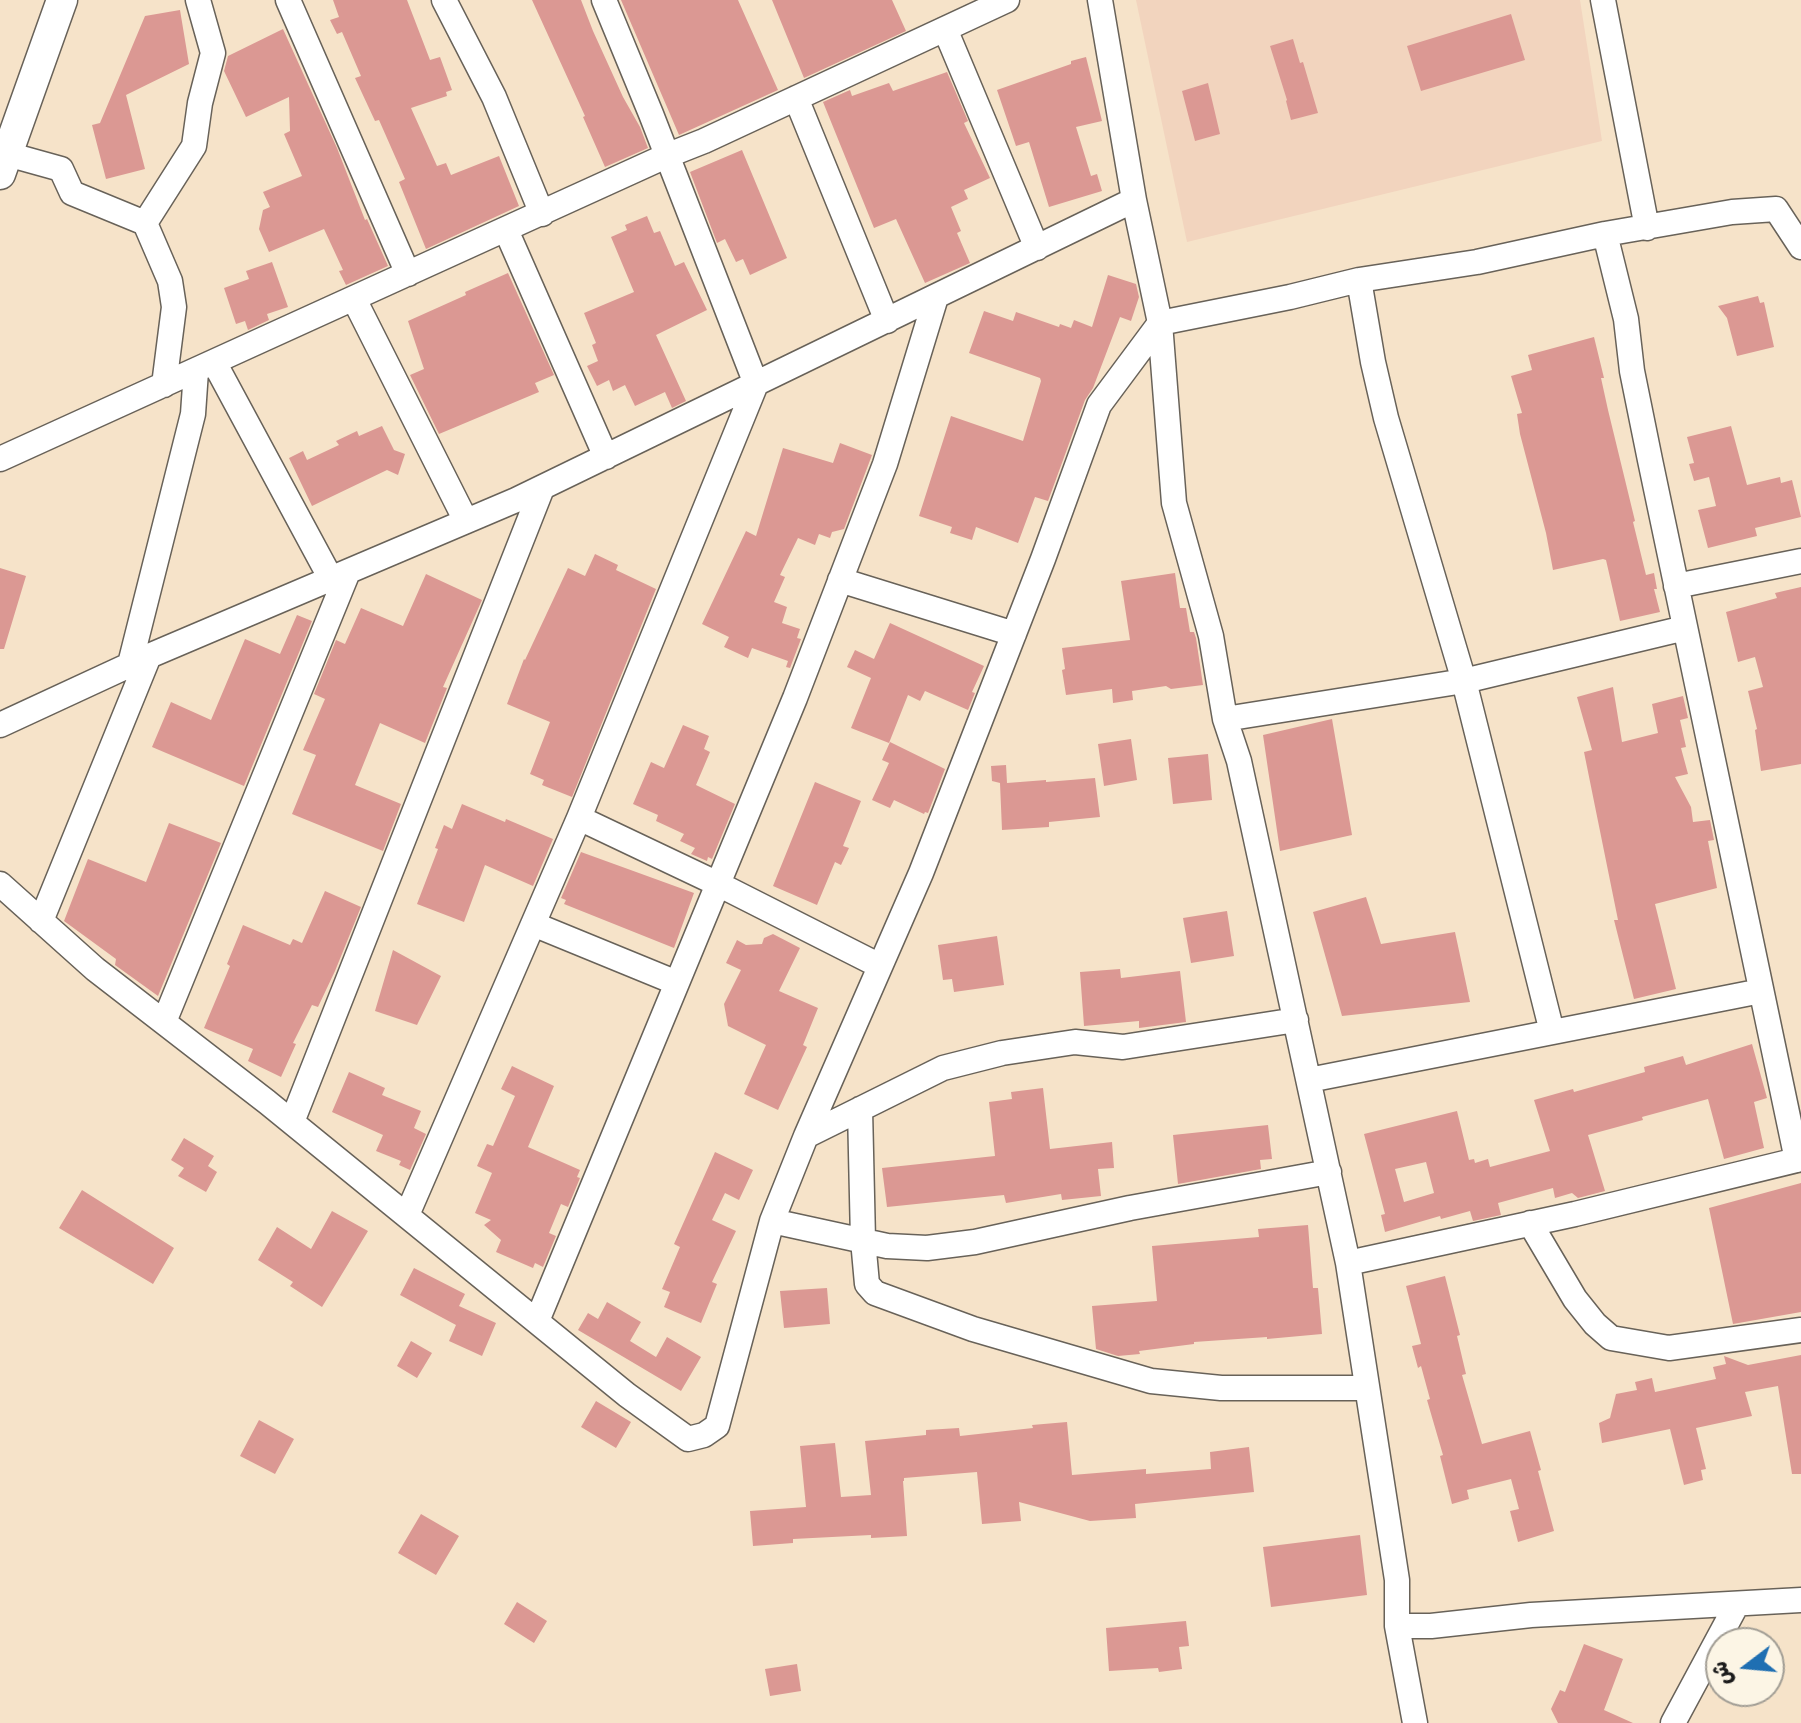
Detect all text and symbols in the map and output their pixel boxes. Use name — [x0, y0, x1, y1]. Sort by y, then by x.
north arrow — [1705, 1627, 1785, 1707]
text: ش — [1705, 1657, 1743, 1689]

